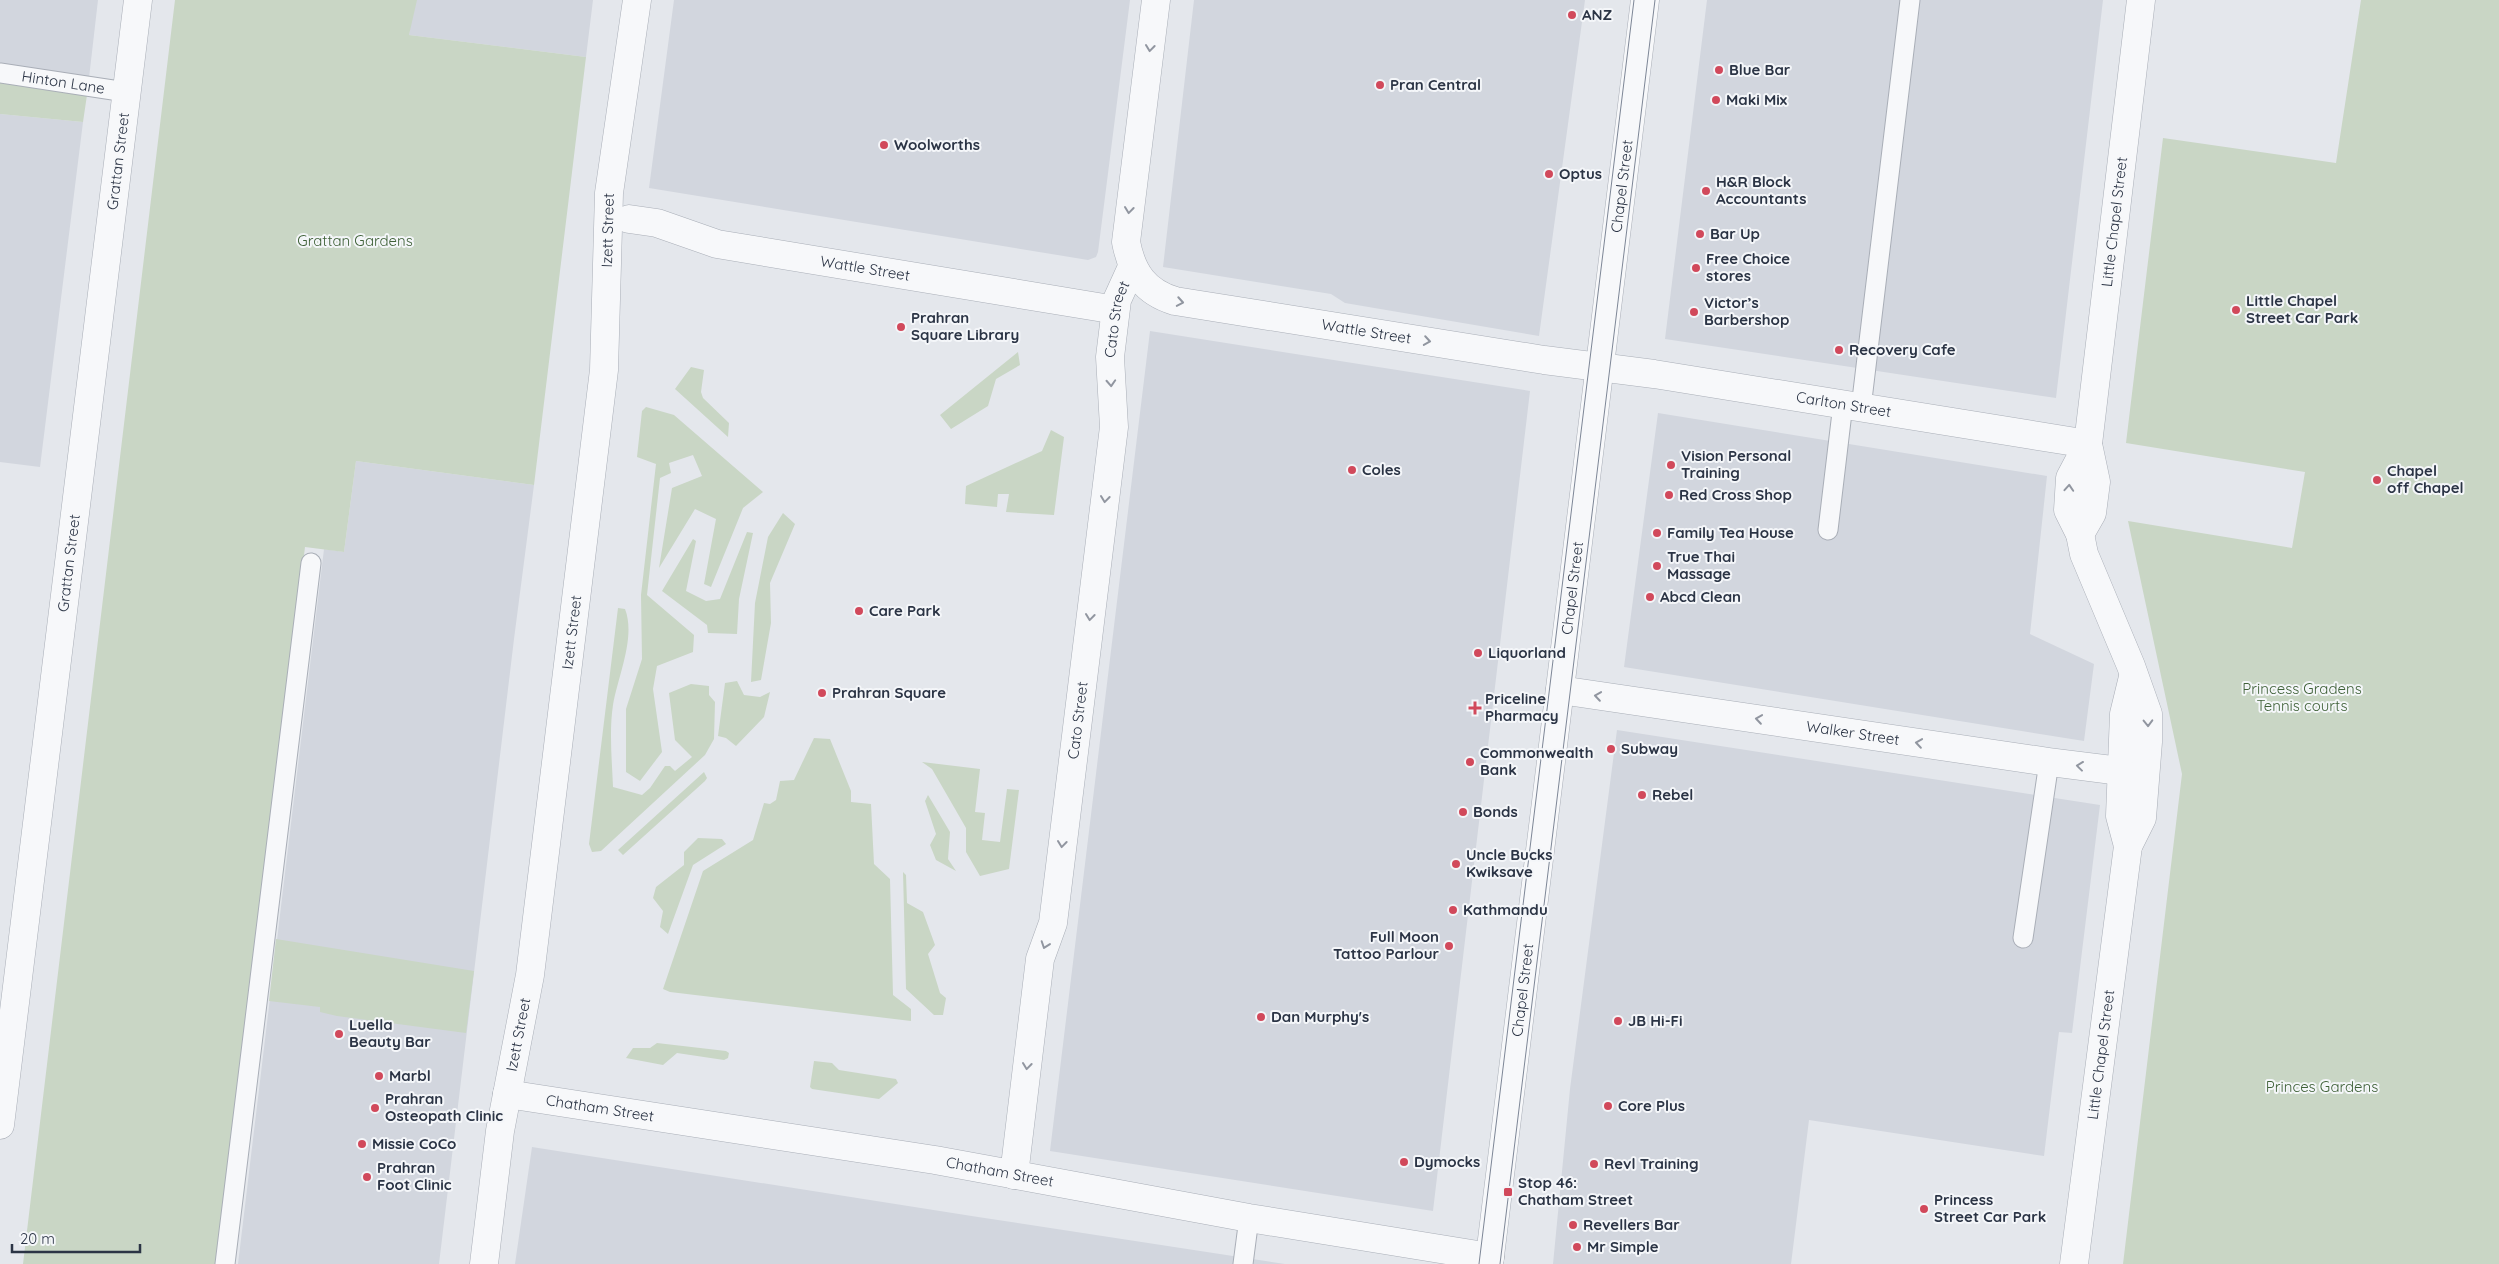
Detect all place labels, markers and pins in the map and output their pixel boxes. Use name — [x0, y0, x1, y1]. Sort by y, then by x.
place label: ANZ — [1582, 5, 1613, 24]
marker: ANZ — [1566, 9, 1578, 21]
place label: Blue Bar — [1729, 60, 1791, 79]
marker: Blue Bar — [1713, 64, 1725, 76]
place label: Pran Central — [1390, 75, 1481, 94]
marker: Pran Central — [1374, 79, 1386, 91]
place label: Maki Mix — [1726, 90, 1788, 109]
marker: Maki Mix — [1710, 94, 1722, 106]
place label: Woolworths — [894, 135, 980, 154]
marker: Woolworths — [878, 139, 890, 151]
place label: Optus — [1559, 164, 1602, 183]
marker: Optus — [1543, 168, 1555, 180]
place label: H&R Block Accountants — [1716, 172, 1806, 208]
marker: H&R Block Accountants — [1700, 185, 1712, 197]
place label: Bar Up — [1710, 224, 1760, 243]
marker: Bar Up — [1694, 228, 1706, 240]
place label: Free Choice stores — [1706, 249, 1790, 285]
marker: Free Choice stores — [1690, 262, 1702, 274]
place label: Little Chapel Street Car Park — [2246, 291, 2358, 327]
place label: Victor’s Barbershop — [1704, 293, 1789, 329]
marker: Little Chapel Street Car Park — [2230, 304, 2242, 316]
marker: Victor’s Barbershop — [1688, 306, 1700, 318]
place label: Prahran Square Library — [911, 308, 1019, 344]
marker: Prahran Square Library — [895, 321, 907, 333]
place label: Recovery Cafe — [1849, 340, 1956, 359]
marker: Recovery Cafe — [1833, 344, 1845, 356]
place label: Vision Personal Training — [1681, 446, 1791, 482]
marker: Vision Personal Training — [1665, 459, 1677, 471]
place label: Coles — [1362, 460, 1401, 479]
place label: Chapel off Chapel — [2387, 461, 2464, 497]
marker: Coles — [1346, 464, 1358, 476]
marker: Chapel off Chapel — [2371, 474, 2383, 486]
place label: Red Cross Shop — [1679, 485, 1792, 504]
marker: Red Cross Shop — [1663, 489, 1675, 501]
place label: Family Tea House — [1667, 523, 1794, 542]
marker: Family Tea House — [1651, 527, 1663, 539]
place label: True Thai Massage — [1667, 547, 1735, 583]
marker: True Thai Massage — [1651, 560, 1663, 572]
place label: Abcd Clean — [1660, 587, 1741, 606]
marker: Abcd Clean — [1644, 591, 1656, 603]
place label: Care Park — [869, 601, 941, 620]
marker: Care Park — [853, 605, 865, 617]
place label: Liquorland — [1488, 643, 1566, 662]
marker: Liquorland — [1472, 647, 1484, 659]
place label: Prahran Square — [832, 683, 946, 702]
marker: Prahran Square — [816, 687, 828, 699]
place label: Priceline Pharmacy — [1485, 689, 1559, 725]
marker: Priceline Pharmacy — [1469, 702, 1481, 714]
place label: Subway — [1621, 739, 1678, 758]
place label: Commonwealth Bank — [1480, 743, 1594, 779]
marker: Subway — [1605, 743, 1617, 755]
marker: Commonwealth Bank — [1464, 756, 1476, 768]
place label: Rebel — [1652, 785, 1693, 804]
marker: Rebel — [1636, 789, 1648, 801]
place label: Bonds — [1473, 802, 1518, 821]
marker: Bonds — [1457, 806, 1469, 818]
place label: Uncle Bucks Kwiksave — [1466, 845, 1552, 881]
marker: Uncle Bucks Kwiksave — [1450, 858, 1462, 870]
place label: Kathmandu — [1463, 900, 1548, 919]
marker: Kathmandu — [1447, 904, 1459, 916]
place label: Full Moon Tattoo Parlour — [1333, 927, 1439, 963]
marker: Full Moon Tattoo Parlour — [1443, 940, 1455, 952]
place label: Dan Murphy's — [1271, 1007, 1369, 1026]
marker: Dan Murphy's — [1255, 1011, 1267, 1023]
place label: JB Hi-Fi — [1628, 1011, 1683, 1030]
place label: Luella Beauty Bar — [349, 1015, 431, 1051]
marker: JB Hi-Fi — [1612, 1015, 1624, 1027]
marker: Luella Beauty Bar — [333, 1028, 345, 1040]
place label: Marbl — [389, 1066, 431, 1085]
marker: Marbl — [373, 1070, 385, 1082]
place label: Prahran Osteopath Clinic — [385, 1089, 503, 1125]
place label: Core Plus — [1618, 1096, 1685, 1115]
marker: Core Plus — [1602, 1100, 1614, 1112]
marker: Prahran Osteopath Clinic — [369, 1102, 381, 1114]
place label: Missie CoCo — [372, 1134, 456, 1153]
marker: Missie CoCo — [356, 1138, 368, 1150]
place label: Dymocks — [1414, 1152, 1480, 1171]
place label: Revl Training — [1604, 1154, 1698, 1173]
marker: Dymocks — [1398, 1156, 1410, 1168]
place label: Prahran Foot Clinic — [377, 1158, 452, 1194]
marker: Revl Training — [1588, 1158, 1600, 1170]
marker: Prahran Foot Clinic — [361, 1171, 373, 1183]
place label: Stop 46: Chatham Street — [1518, 1173, 1633, 1209]
marker: Stop 46: Chatham Street — [1502, 1186, 1514, 1198]
place label: Princess Street Car Park — [1934, 1190, 2046, 1226]
marker: Princess Street Car Park — [1918, 1203, 1930, 1215]
place label: Revellers Bar — [1583, 1215, 1680, 1234]
marker: Revellers Bar — [1567, 1219, 1579, 1231]
place label: Mr Simple — [1587, 1237, 1659, 1256]
marker: Mr Simple — [1571, 1241, 1583, 1253]

